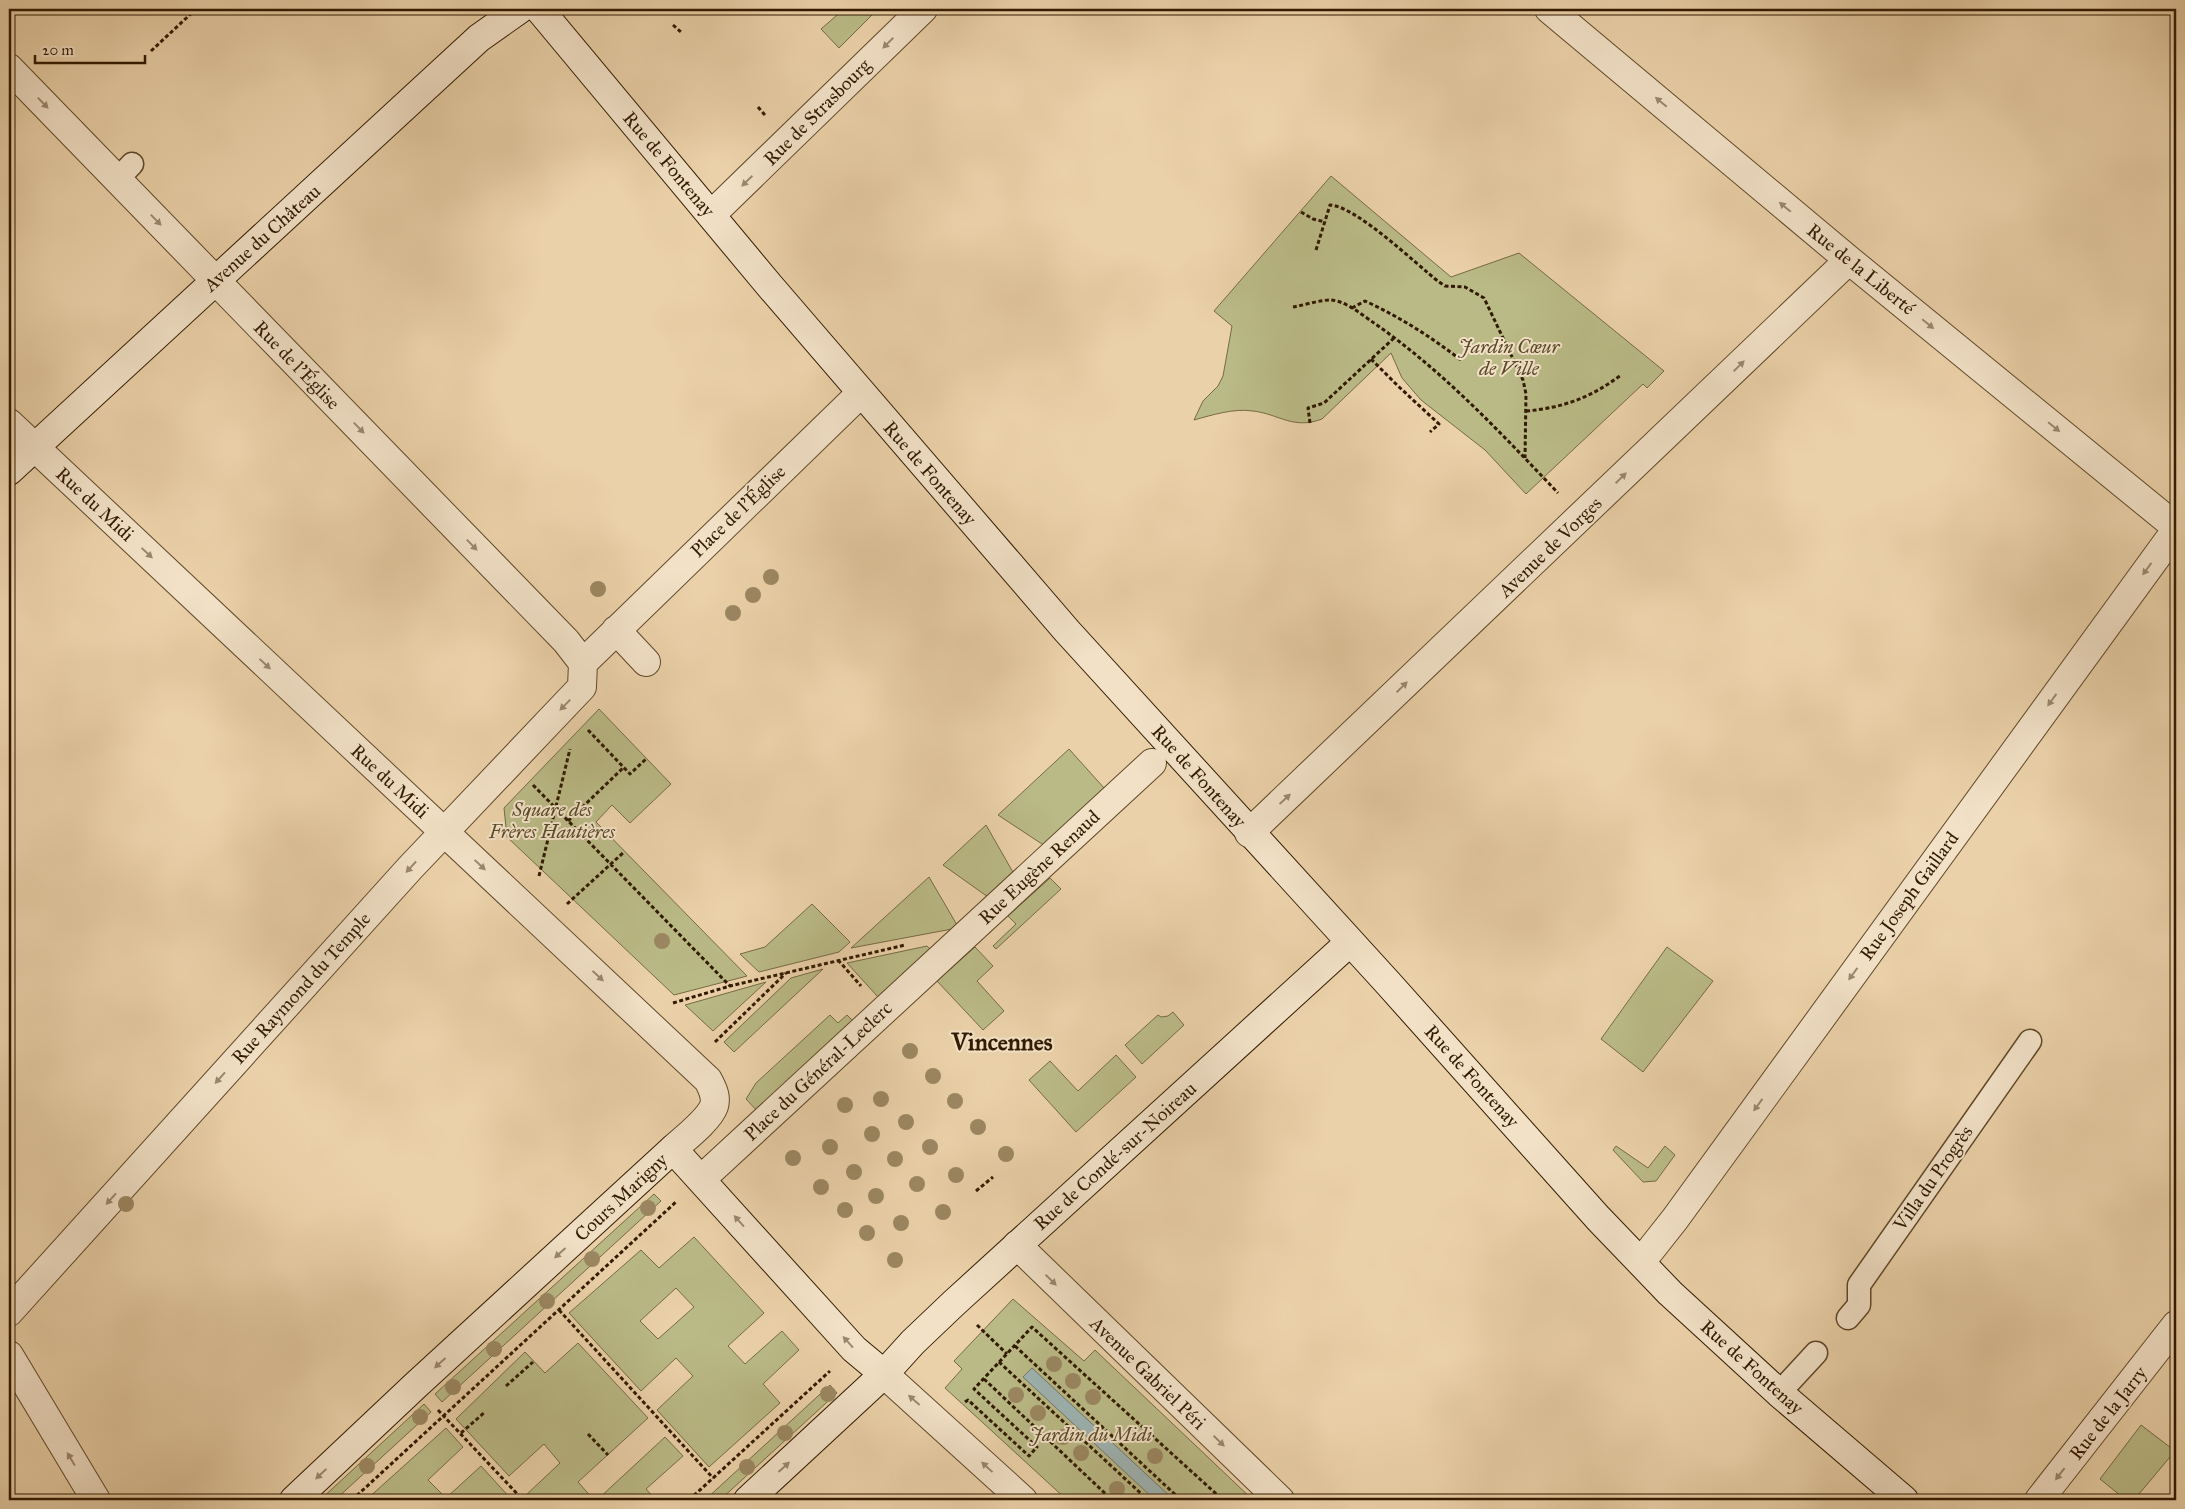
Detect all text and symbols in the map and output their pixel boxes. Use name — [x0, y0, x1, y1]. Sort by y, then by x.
scale bar — [35, 32, 145, 64]
one-way arrow — [882, 37, 894, 49]
text: 20 m — [42, 41, 74, 59]
street label: Rue de Strasbourg — [759, 54, 876, 171]
one-way arrow — [37, 97, 49, 109]
one-way arrow — [1654, 97, 1667, 108]
street label: Rue de Fontenay — [618, 107, 720, 222]
one-way arrow — [741, 175, 753, 187]
street label: Avenue du Château — [198, 180, 325, 297]
one-way arrow — [1779, 201, 1792, 212]
one-way arrow — [150, 213, 162, 225]
street label: Rue de la Liberté — [1802, 218, 1920, 320]
street label: Rue de l'Église — [248, 315, 346, 415]
one-way arrow — [1921, 318, 1934, 329]
park label: Jardin Cœur de Ville — [1458, 335, 1560, 380]
one-way arrow — [1733, 360, 1745, 372]
street label: Rue de Fontenay — [879, 416, 982, 531]
one-way arrow — [2047, 421, 2060, 432]
one-way arrow — [353, 422, 365, 434]
street label: Place de l'Église — [685, 459, 791, 563]
street label: Rue du Midi — [51, 462, 139, 546]
one-way arrow — [1615, 472, 1627, 484]
street label: Avenue de Vorges — [1493, 492, 1607, 604]
one-way arrow — [466, 538, 478, 550]
one-way arrow — [141, 547, 153, 559]
one-way arrow — [2142, 562, 2152, 576]
one-way arrow — [259, 658, 271, 670]
one-way arrow — [1396, 681, 1408, 693]
one-way arrow — [2047, 694, 2057, 707]
one-way arrow — [559, 698, 571, 710]
street label: Rue de Fontenay — [1147, 720, 1252, 833]
street label: Rue du Midi — [346, 739, 434, 823]
one-way arrow — [1279, 793, 1291, 805]
park label: Square des Frères Hautières — [488, 798, 615, 843]
street label: Rue Eugène Renaud — [974, 805, 1105, 930]
street label: Rue Joseph Gaillard — [1855, 827, 1964, 965]
one-way arrow — [473, 859, 485, 871]
one-way arrow — [405, 860, 417, 872]
street label: Rue Raymond du Temple — [227, 907, 375, 1069]
one-way arrow — [1848, 967, 1858, 980]
one-way arrow — [592, 970, 604, 982]
street label: Place du Général-Leclerc — [739, 996, 897, 1146]
street label: Rue de Fontenay — [1420, 1020, 1525, 1133]
district label: Vincennes — [950, 1027, 1053, 1057]
one-way arrow — [214, 1072, 226, 1084]
street label: Rue de Condé-sur-Noireau — [1029, 1077, 1201, 1235]
one-way arrow — [1753, 1098, 1763, 1112]
street label: Villa du Progrès — [1888, 1121, 1978, 1236]
street label: Cours Marigny — [570, 1147, 674, 1247]
one-way arrow — [105, 1193, 117, 1205]
one-way arrow — [733, 1216, 745, 1228]
one-way arrow — [554, 1247, 566, 1259]
one-way arrow — [1045, 1274, 1057, 1286]
street label: Avenue Gabriel Péri — [1085, 1311, 1211, 1434]
street label: Rue de Fontenay — [1696, 1315, 1809, 1420]
one-way arrow — [842, 1336, 854, 1348]
one-way arrow — [434, 1357, 446, 1369]
street label: Rue de la Jarry — [2064, 1361, 2153, 1465]
one-way arrow — [908, 1394, 920, 1406]
park label: Jardin du Midi — [1029, 1423, 1153, 1446]
one-way arrow — [1212, 1435, 1224, 1447]
one-way arrow — [67, 1452, 76, 1465]
one-way arrow — [777, 1461, 789, 1473]
one-way arrow — [981, 1461, 993, 1473]
one-way arrow — [2055, 1467, 2065, 1481]
one-way arrow — [316, 1468, 328, 1480]

